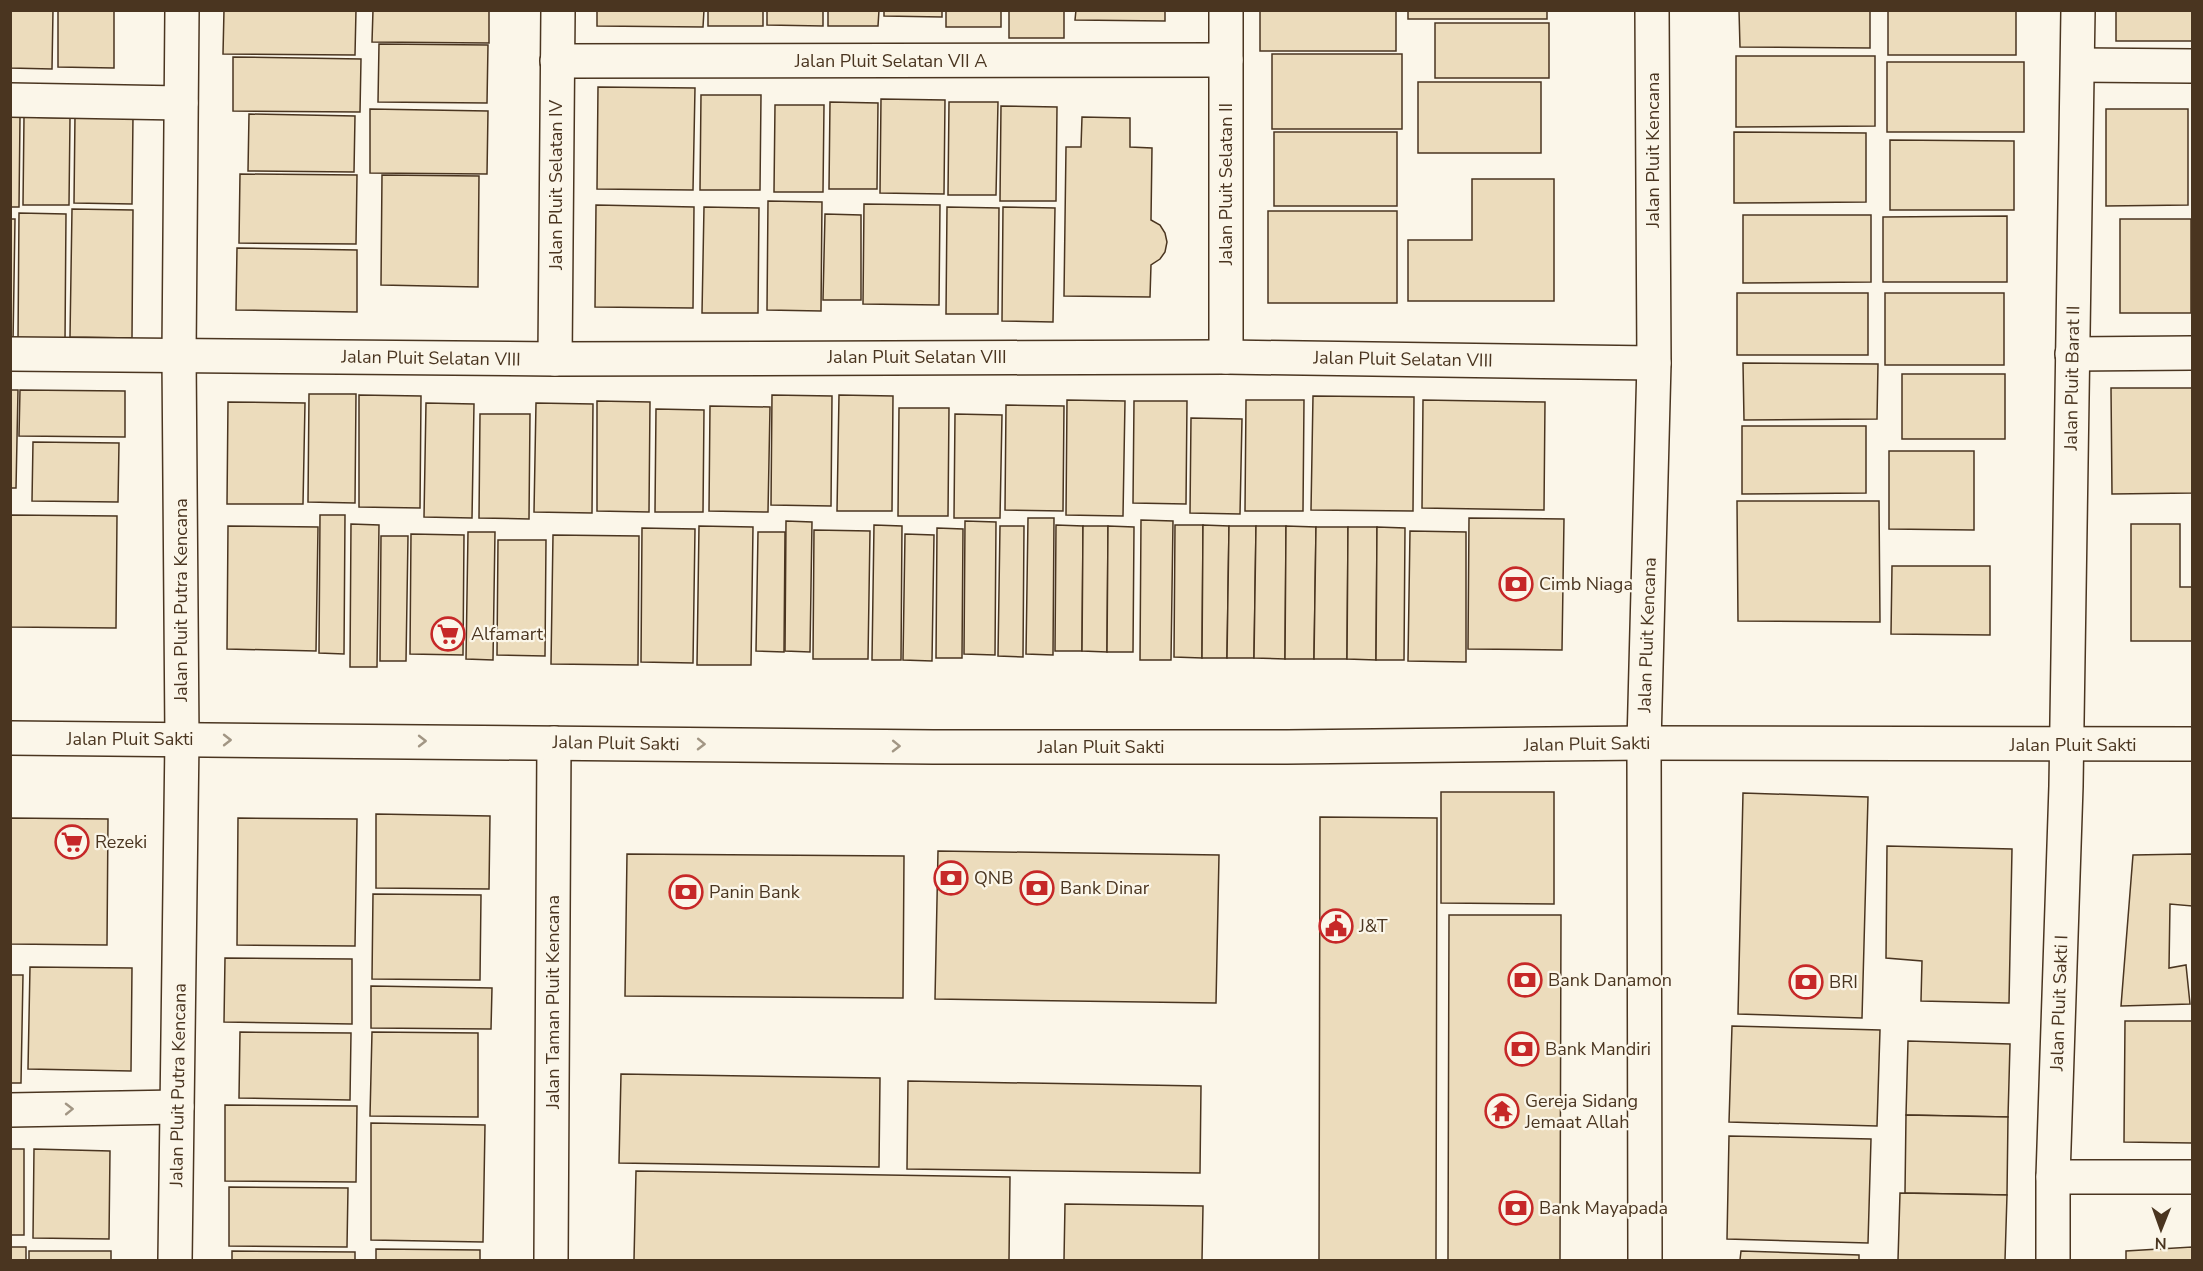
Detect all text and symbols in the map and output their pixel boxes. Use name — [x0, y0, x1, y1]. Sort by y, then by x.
street label: Jalan Pluit Selatan VII A — [794, 49, 987, 73]
street label: Jalan Pluit Kencana — [1641, 72, 1665, 229]
street label: Jalan Pluit Selatan IV — [544, 99, 568, 271]
street label: Jalan Pluit Selatan II — [1214, 103, 1238, 266]
street label: Jalan Pluit Barat II — [2059, 305, 2085, 452]
street label: Jalan Pluit Selatan VIII — [340, 344, 521, 372]
street label: Jalan Pluit Selatan VIII — [826, 345, 1007, 369]
street label: Jalan Pluit Selatan VIII — [1312, 345, 1493, 373]
street label: Jalan Pluit Putra Kencana — [169, 498, 193, 703]
street label: Jalan Pluit Kencana — [1632, 557, 1662, 714]
bank icon: Cimb Niaga — [1498, 566, 1534, 602]
place label: Cimb Niaga — [1539, 572, 1633, 596]
supermarket icon: Alfamart — [430, 616, 466, 652]
place label: Alfamart — [471, 622, 544, 646]
street label: Jalan Pluit Sakti — [66, 727, 193, 751]
street label: Jalan Pluit Sakti — [551, 730, 680, 756]
street label: Jalan Pluit Sakti — [1522, 731, 1651, 757]
street label: Jalan Pluit Sakti — [2009, 733, 2136, 757]
one-way arrow — [223, 734, 232, 746]
one-way arrow — [418, 735, 427, 748]
street label: Jalan Pluit Sakti — [1037, 735, 1164, 759]
one-way arrow — [697, 738, 706, 750]
one-way arrow — [892, 740, 901, 752]
supermarket icon: Rezeki — [54, 824, 90, 860]
place label: Rezeki — [95, 830, 147, 854]
bank icon: QNB — [933, 860, 969, 896]
place label: QNB — [974, 866, 1013, 890]
bank icon: Bank Dinar — [1019, 870, 1055, 906]
bank icon: Panin Bank — [668, 874, 704, 910]
place label: Bank Dinar — [1060, 876, 1150, 900]
place label: Panin Bank — [709, 880, 801, 904]
street label: Jalan Taman Pluit Kencana — [541, 895, 565, 1110]
public building icon: J&T — [1318, 908, 1354, 944]
place label: J&T — [1358, 914, 1388, 938]
street label: Jalan Pluit Sakti I — [2045, 935, 2073, 1072]
bank icon: Bank Danamon — [1507, 962, 1543, 998]
bank icon: BRI — [1788, 964, 1824, 1000]
place label: Bank Danamon — [1548, 968, 1672, 992]
place label: BRI — [1829, 970, 1858, 994]
street label: Jalan Pluit Putra Kencana — [164, 983, 192, 1188]
bank icon: Bank Mandiri — [1504, 1031, 1540, 1067]
place label: Bank Mandiri — [1545, 1037, 1651, 1061]
place label: Gereja Sidang Jemaat Allah — [1524, 1089, 1638, 1134]
temple icon: Gereja Sidang Jemaat Allah — [1484, 1093, 1520, 1129]
one-way arrow — [64, 1103, 73, 1115]
bank icon: Bank Mayapada — [1498, 1190, 1534, 1226]
place label: Bank Mayapada — [1539, 1196, 1668, 1220]
north arrow — [2131, 1199, 2191, 1259]
text: N — [2155, 1232, 2167, 1254]

